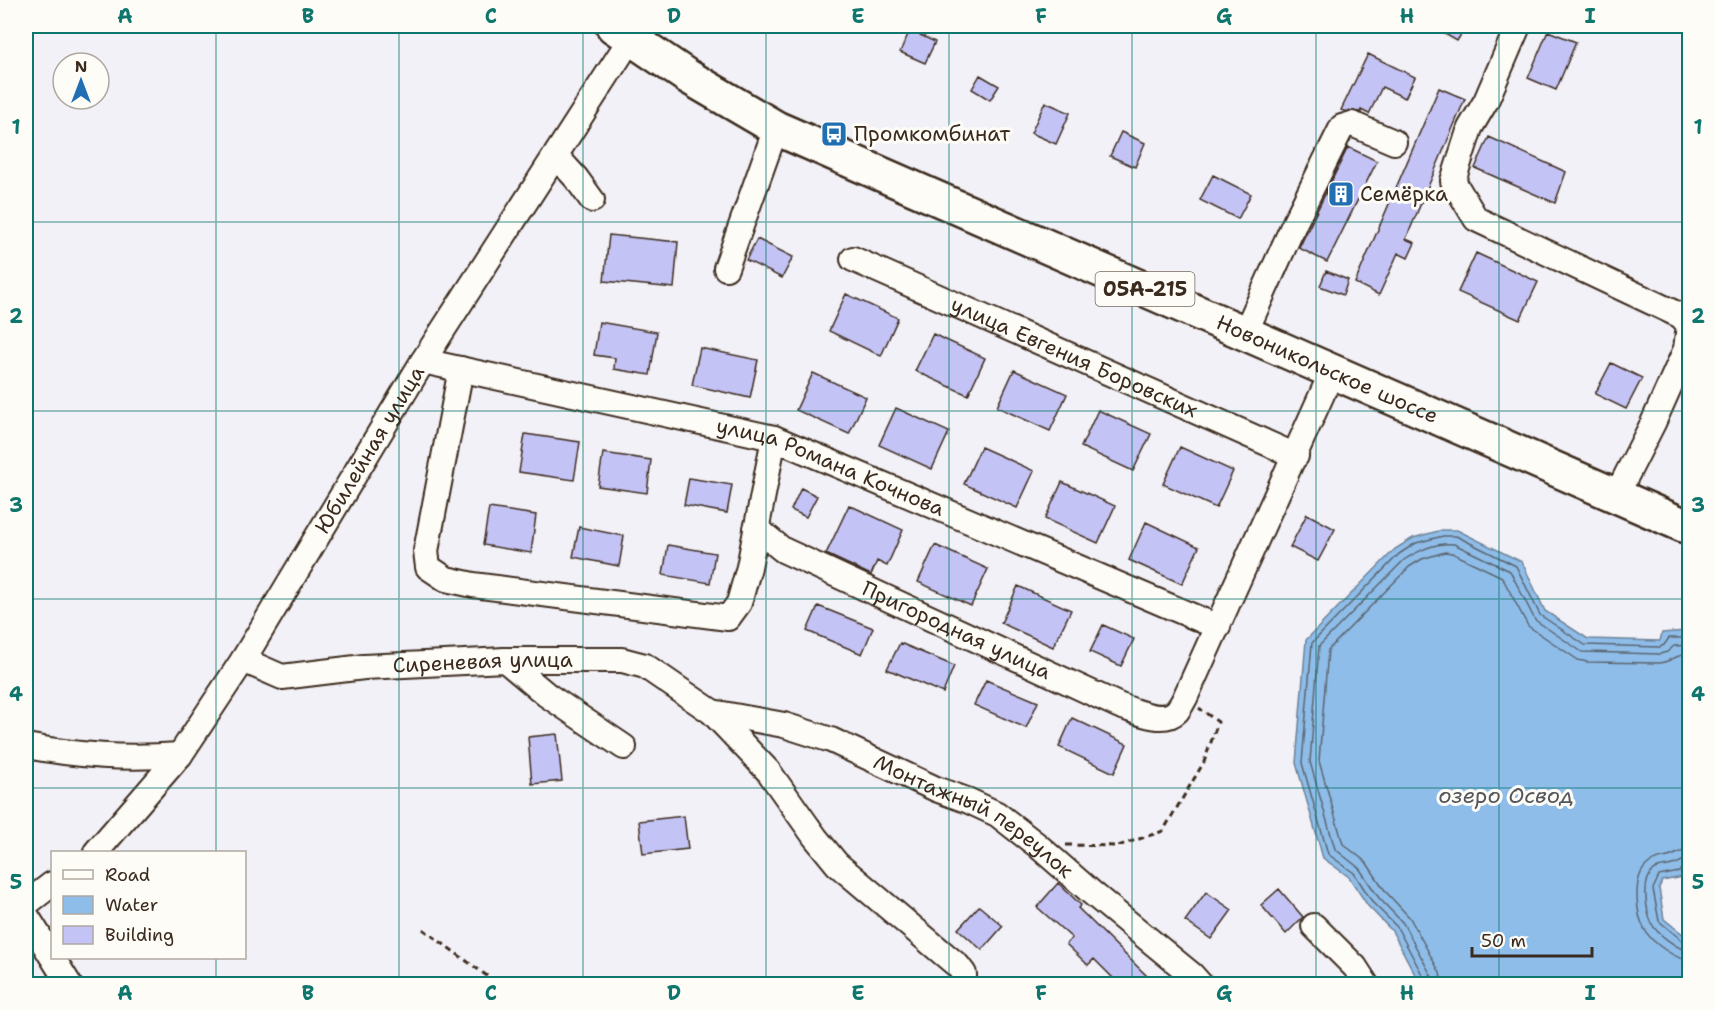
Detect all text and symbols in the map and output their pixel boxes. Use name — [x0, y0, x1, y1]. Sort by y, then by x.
text: A — [117, 3, 133, 29]
text: B — [302, 3, 314, 29]
text: C — [485, 3, 497, 29]
text: D — [667, 3, 681, 29]
text: E — [851, 3, 865, 29]
text: F — [1035, 3, 1047, 29]
text: G — [1216, 3, 1232, 29]
text: H — [1400, 3, 1414, 29]
text: I — [1584, 3, 1596, 29]
north arrow — [51, 51, 111, 111]
text: N — [75, 56, 87, 77]
text: 1 — [11, 114, 21, 140]
text: 1 — [1693, 114, 1703, 140]
bus stop icon: Промкомбинат — [819, 119, 849, 149]
place label: Промкомбинат — [854, 120, 1010, 148]
building icon: Семёрка — [1326, 179, 1356, 209]
place label: Семёрка — [1360, 180, 1448, 208]
road number: 05А-215 — [1096, 272, 1194, 306]
street label: улица Евгения Боровских — [946, 290, 1202, 424]
text: 2 — [9, 303, 23, 329]
text: 2 — [1691, 303, 1705, 329]
street label: Новоникольское шоссе — [1212, 308, 1442, 430]
street label: Юбилейная улица — [308, 361, 431, 539]
street label: улица Романа Кочнова — [714, 412, 949, 523]
text: 3 — [9, 492, 23, 518]
text: 3 — [1691, 492, 1705, 518]
street label: Пригородная улица — [858, 575, 1055, 686]
street label: Сиреневая улица — [392, 646, 573, 680]
text: 4 — [9, 681, 23, 707]
text: 4 — [1691, 681, 1705, 707]
street label: Монтажный переулок — [869, 748, 1079, 884]
water label: озеро Освод — [1438, 781, 1574, 810]
legend — [51, 851, 246, 959]
text: Road — [105, 863, 150, 887]
text: 5 — [10, 869, 22, 895]
text: 5 — [1692, 869, 1704, 895]
text: Water — [105, 893, 158, 917]
scale bar — [1472, 920, 1592, 958]
text: Building — [105, 923, 174, 947]
text: 50 m — [1481, 929, 1526, 953]
text: A — [117, 980, 133, 1006]
text: B — [302, 980, 314, 1006]
text: C — [485, 980, 497, 1006]
text: D — [667, 980, 681, 1006]
text: E — [851, 980, 865, 1006]
text: F — [1035, 980, 1047, 1006]
text: G — [1216, 980, 1232, 1006]
text: H — [1400, 980, 1414, 1006]
text: I — [1584, 980, 1596, 1006]

